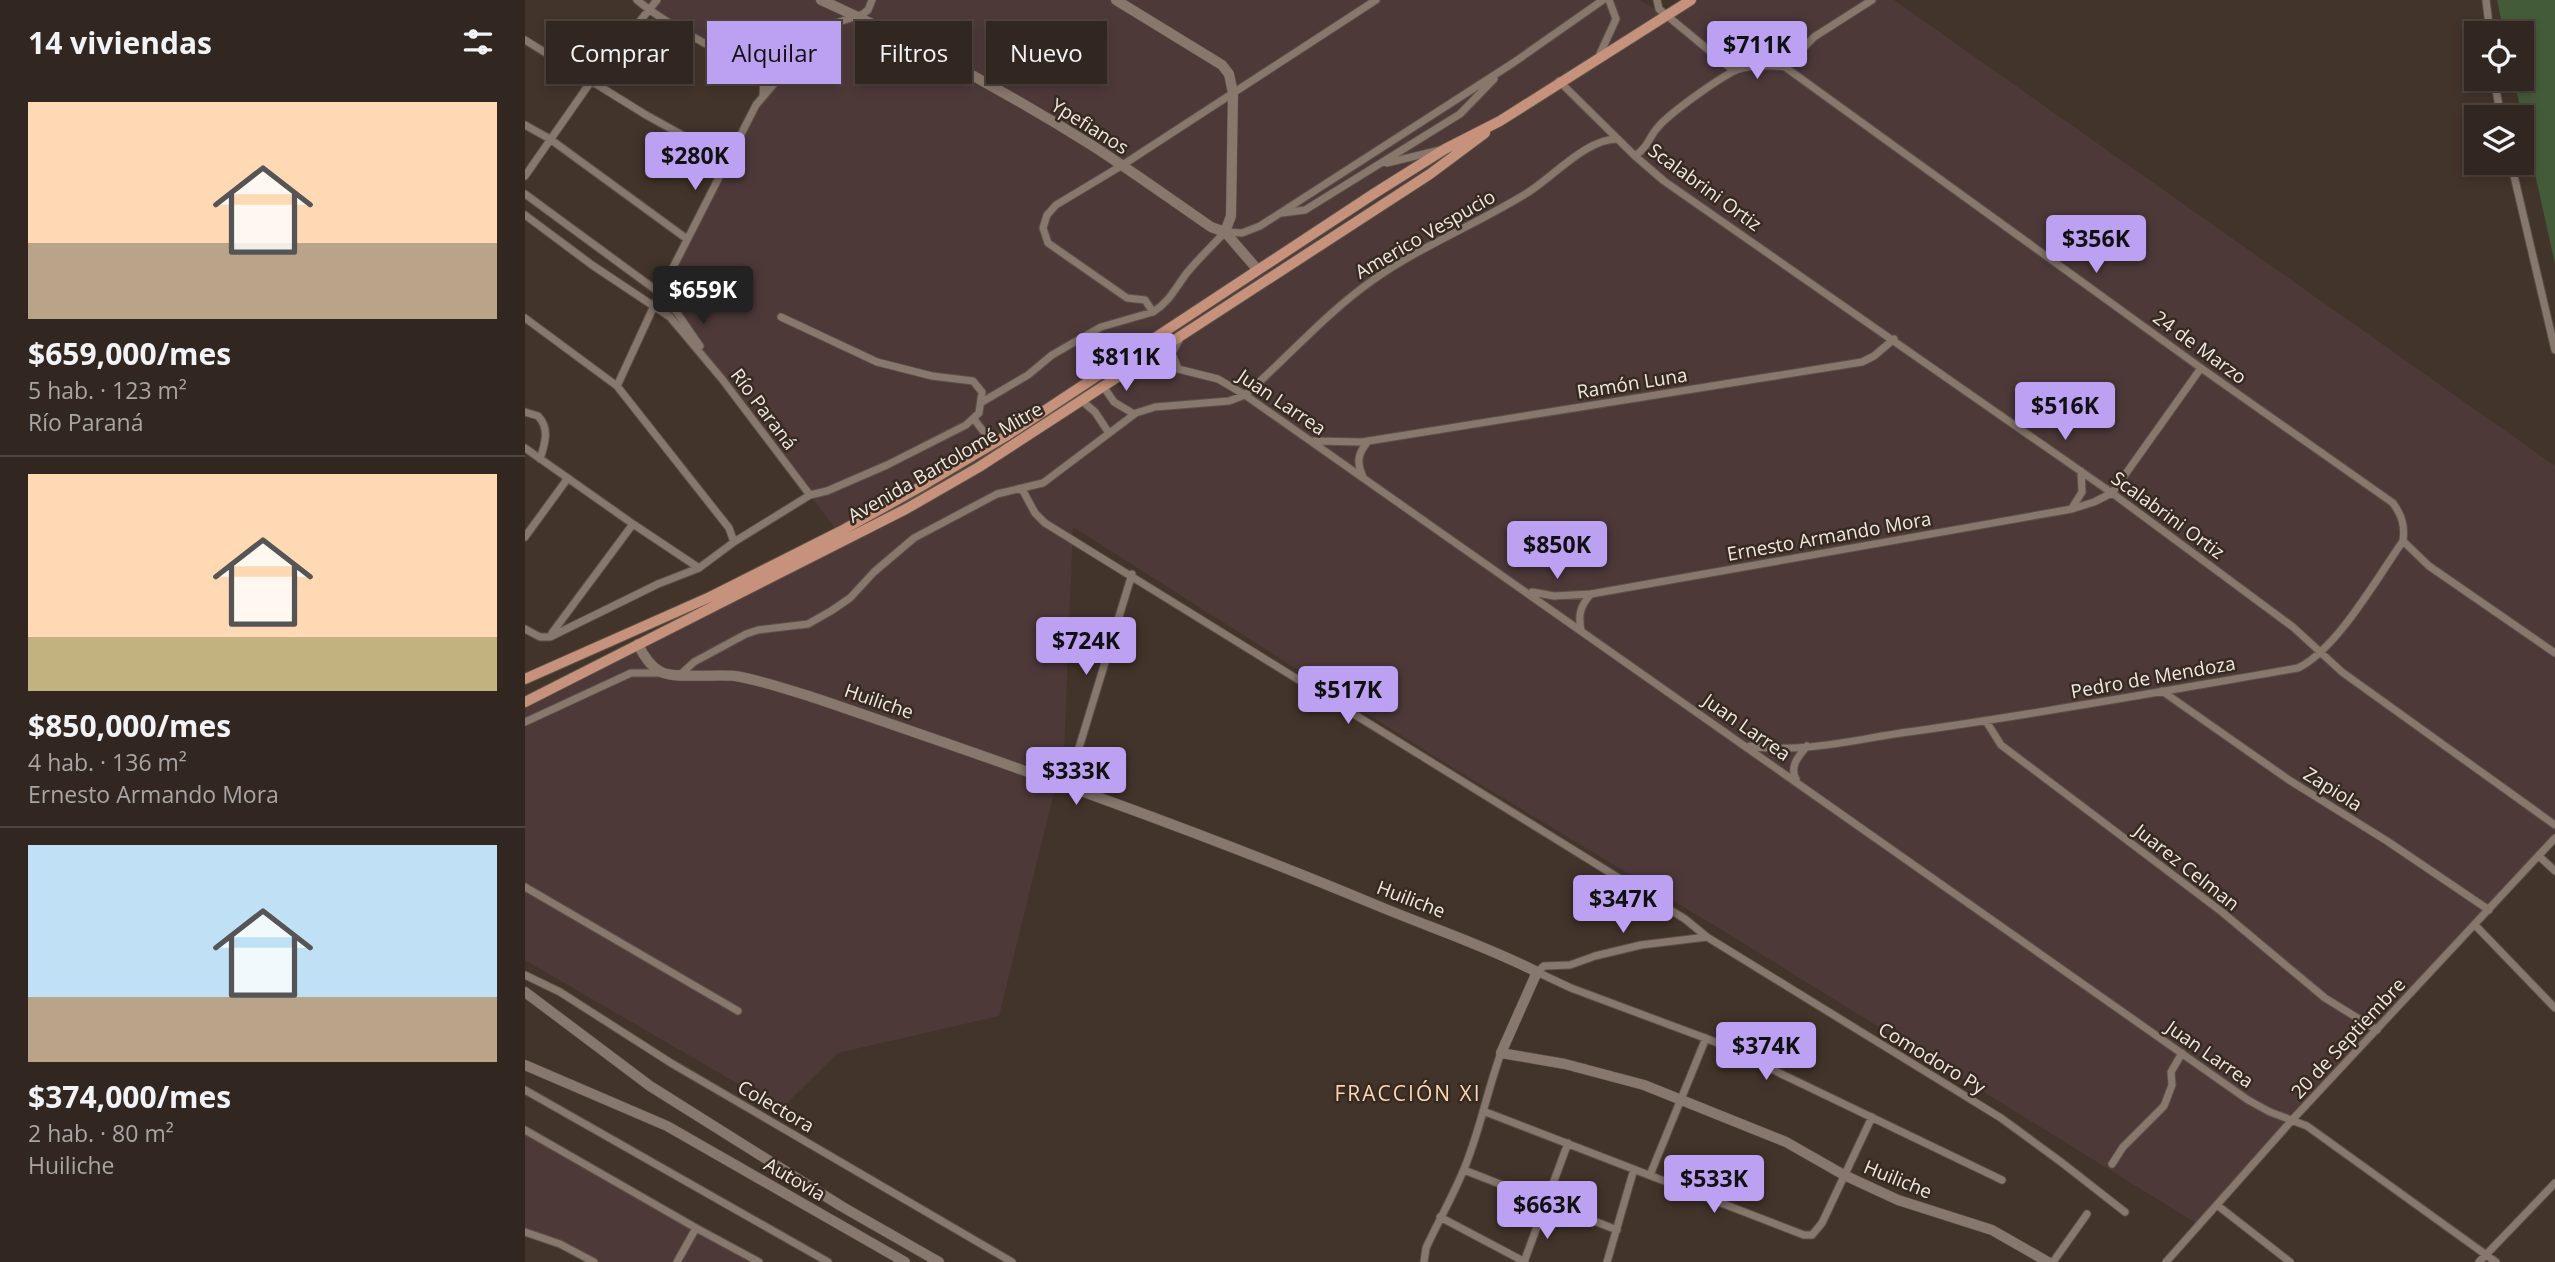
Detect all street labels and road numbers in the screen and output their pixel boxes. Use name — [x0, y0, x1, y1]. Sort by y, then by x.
street label: Ypefianos — [1046, 92, 1134, 160]
street label: Scalabrini Ortiz — [1643, 137, 1767, 237]
street label: Americo Vespucio — [1350, 183, 1500, 285]
street label: 24 de Marzo — [2148, 304, 2252, 390]
street label: Ramón Luna — [1575, 361, 1689, 405]
street label: Juan Larrea — [1231, 362, 1331, 441]
street label: Río Paraná — [725, 363, 803, 455]
street label: Avenida Bartolomé Mitre — [843, 395, 1047, 529]
street label: Scalabrini Ortiz — [2106, 465, 2230, 565]
street label: Ernesto Armando Mora — [1725, 505, 1933, 567]
street label: Pedro de Mendoza — [2069, 650, 2237, 704]
street label: Huiliche — [841, 677, 917, 725]
street label: Juan Larrea — [1696, 686, 1796, 767]
street label: Zapiola — [2299, 761, 2367, 817]
street label: Juarez Celman — [2127, 816, 2245, 916]
street label: Huiliche — [1373, 874, 1449, 924]
street label: 20 de Septiembre — [2285, 972, 2411, 1104]
street label: Juan Larrea — [2159, 1013, 2259, 1094]
street label: Comodoro Py — [1874, 1016, 1991, 1100]
street label: Colectora — [733, 1074, 819, 1138]
street label: Autovía — [760, 1151, 830, 1207]
street label: Huiliche — [1860, 1154, 1936, 1204]

